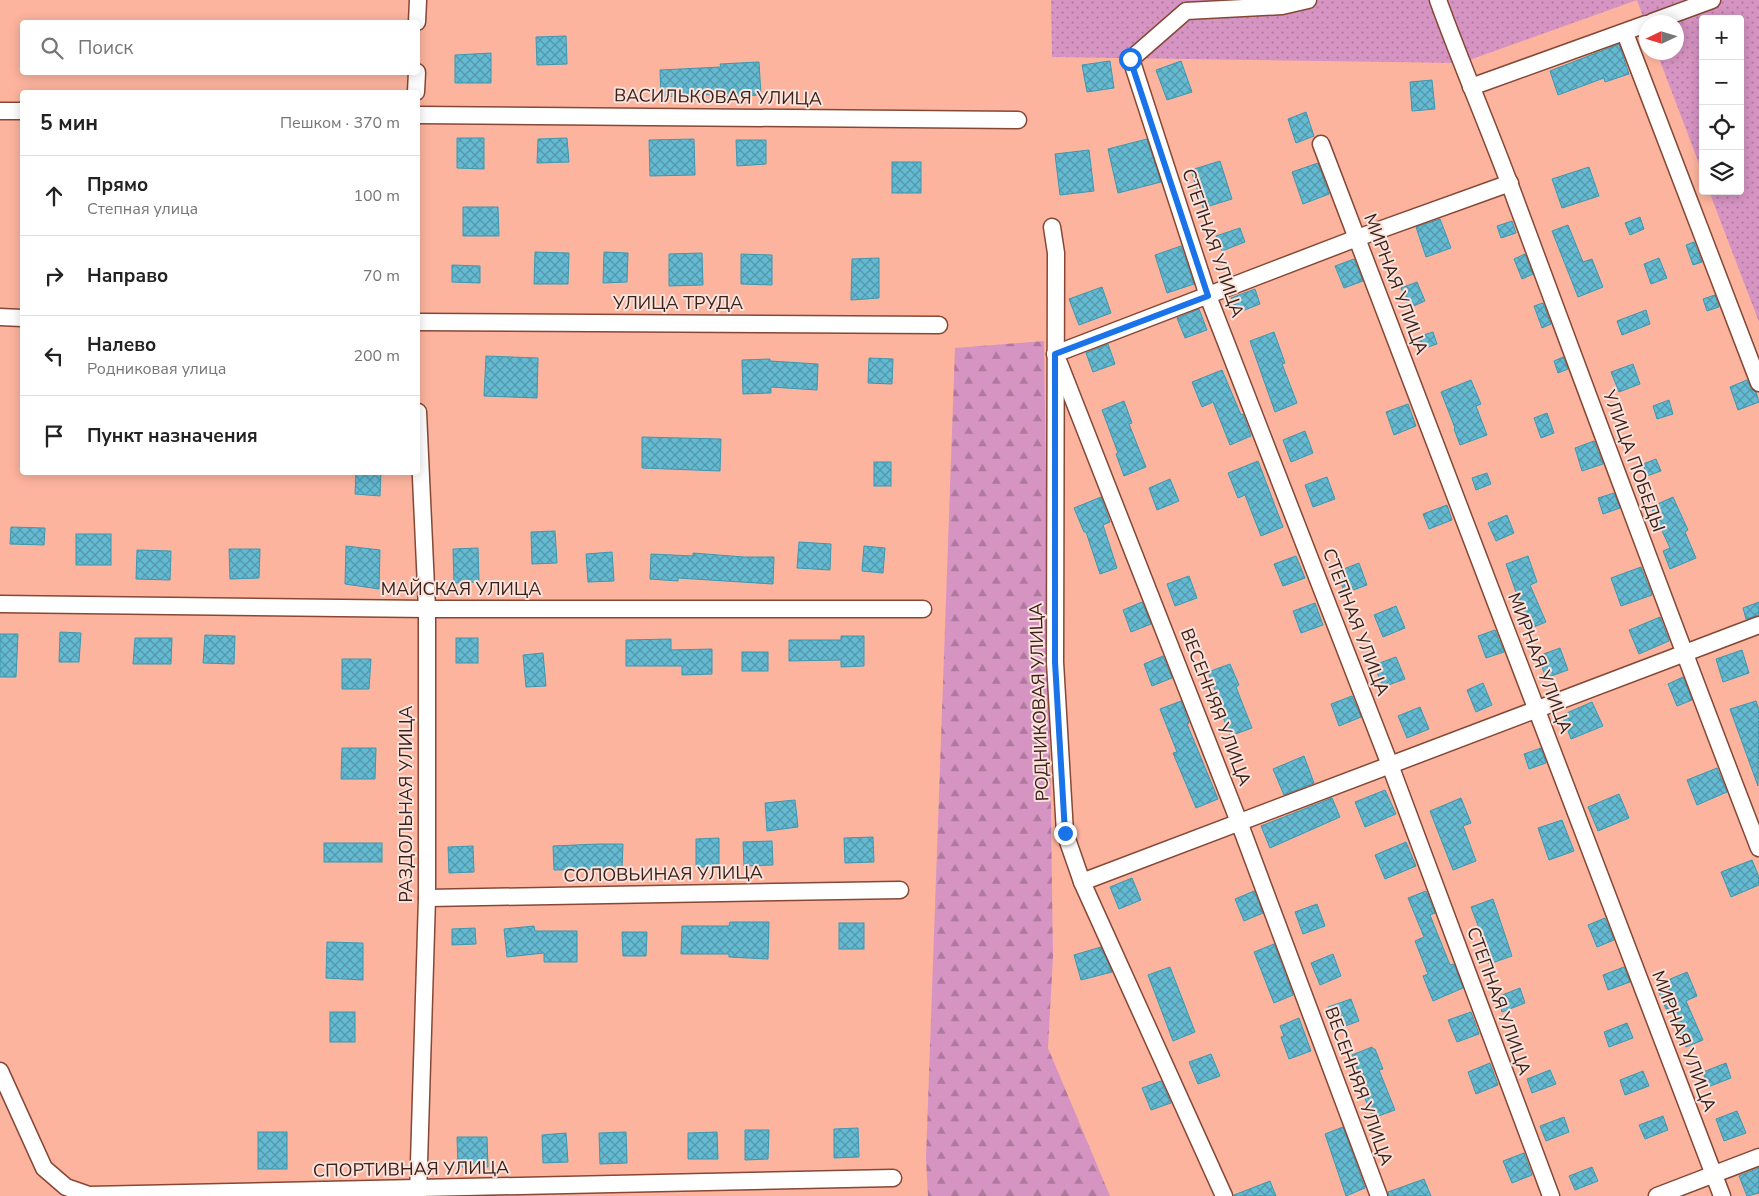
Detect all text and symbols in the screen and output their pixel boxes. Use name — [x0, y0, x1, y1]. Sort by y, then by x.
north arrow — [1639, 15, 1684, 60]
map controls — [1699, 15, 1744, 195]
button: + — [1699, 15, 1744, 60]
search box — [20, 20, 420, 75]
icon: search — [38, 34, 66, 62]
text: Поиск — [78, 35, 133, 61]
route start — [1119, 48, 1142, 71]
button: − — [1699, 60, 1744, 105]
street label: ВАСИЛЬКОВАЯ УЛИЦА — [614, 83, 822, 111]
button: locate — [1699, 105, 1744, 150]
text: 5 мин — [40, 109, 98, 137]
text: Пешком · 370 m — [280, 112, 400, 134]
button: layers — [1699, 150, 1744, 195]
street label: СТЕПНАЯ УЛИЦА — [1176, 165, 1250, 321]
text: Прямо — [87, 172, 148, 198]
icon: ahead — [40, 182, 68, 210]
text: 100 m — [353, 185, 400, 207]
text: Степная улица — [87, 198, 198, 220]
street label: МИРНАЯ УЛИЦА — [1358, 210, 1434, 358]
icon: right — [40, 262, 68, 290]
text: Направо — [87, 263, 168, 289]
text: 70 m — [363, 265, 400, 287]
street label: УЛИЦА ТРУДА — [612, 291, 743, 315]
text: Налево — [87, 332, 156, 358]
icon: left — [40, 342, 68, 370]
text: 200 m — [353, 345, 400, 367]
text: Родниковая улица — [87, 358, 226, 380]
street label: УЛИЦА ПОБЕДЫ — [1597, 386, 1671, 535]
icon: arrive — [40, 422, 68, 450]
text: Пункт назначения — [87, 423, 258, 449]
street label: СТЕПНАЯ УЛИЦА — [1317, 545, 1395, 699]
street label: МАЙСКАЯ УЛИЦА — [381, 577, 541, 601]
street label: МИРНАЯ УЛИЦА — [1502, 589, 1578, 737]
street label: РОДНИКОВАЯ УЛИЦА — [1024, 602, 1054, 802]
street label: ВЕСЕННЯЯ УЛИЦА — [1175, 625, 1257, 789]
street label: РАЗДОЛЬНАЯ УЛИЦА — [394, 706, 418, 902]
route end — [1054, 822, 1077, 845]
street label: СОЛОВЬИНАЯ УЛИЦА — [563, 860, 763, 888]
street label: СТЕПНАЯ УЛИЦА — [1461, 924, 1537, 1078]
street label: МИРНАЯ УЛИЦА — [1646, 967, 1722, 1115]
street label: ВЕСЕННЯЯ УЛИЦА — [1319, 1003, 1399, 1169]
street label: СПОРТИВНАЯ УЛИЦА — [313, 1155, 509, 1183]

